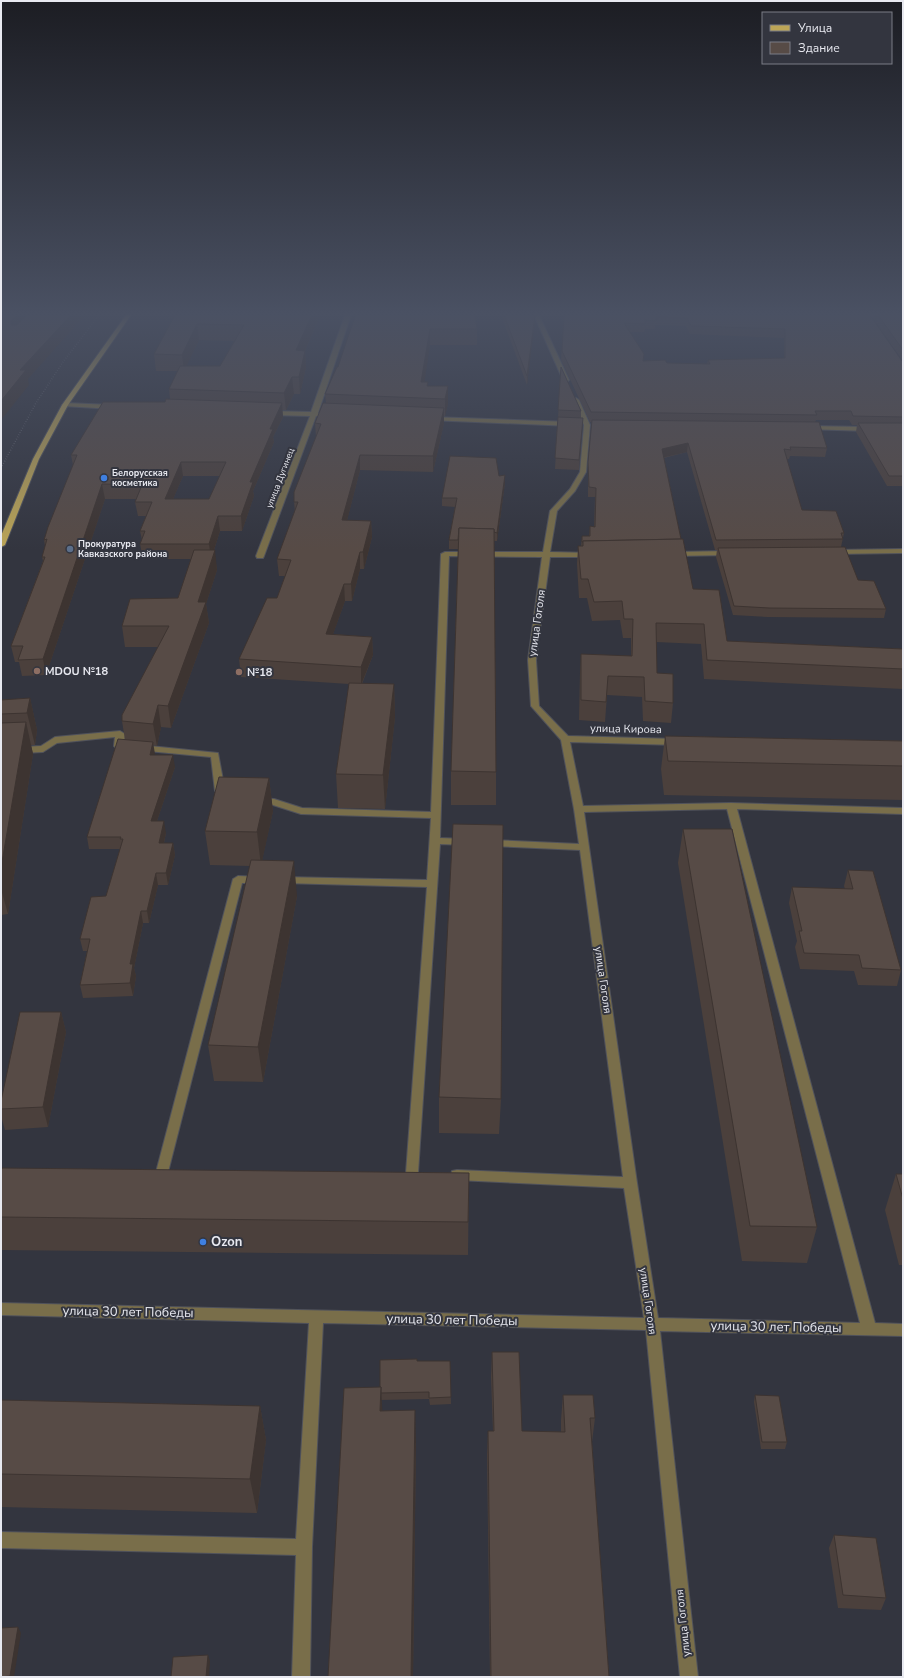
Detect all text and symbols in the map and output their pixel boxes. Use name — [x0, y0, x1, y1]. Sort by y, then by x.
legend — [762, 12, 892, 64]
text: Улица — [797, 20, 832, 36]
text: Здание — [798, 40, 840, 56]
street label: улица Дугинец — [263, 446, 297, 510]
place label: Белорусская косметика — [112, 467, 168, 489]
marker: Белорусская косметика — [99, 473, 109, 483]
place label: Прокуратура Кавказского района — [78, 538, 167, 560]
marker: Прокуратура Кавказского района — [65, 544, 75, 554]
street label: улица Гоголя — [525, 588, 549, 657]
place label: MDOU №18 — [45, 664, 108, 679]
place label: №18 — [247, 665, 273, 680]
marker: MDOU №18 — [32, 666, 42, 676]
marker: №18 — [234, 667, 244, 677]
street label: улица Кирова — [590, 721, 662, 737]
street label: улица Гоголя — [591, 946, 615, 1015]
place label: Ozon — [211, 1233, 242, 1251]
marker: Ozon — [198, 1237, 208, 1247]
street label: улица Гоголя — [636, 1267, 660, 1336]
street label: улица 30 лет Победы — [62, 1302, 194, 1322]
street label: улица 30 лет Победы — [386, 1310, 518, 1330]
street label: улица 30 лет Победы — [710, 1317, 842, 1337]
street label: улица Гоголя — [672, 1589, 694, 1657]

